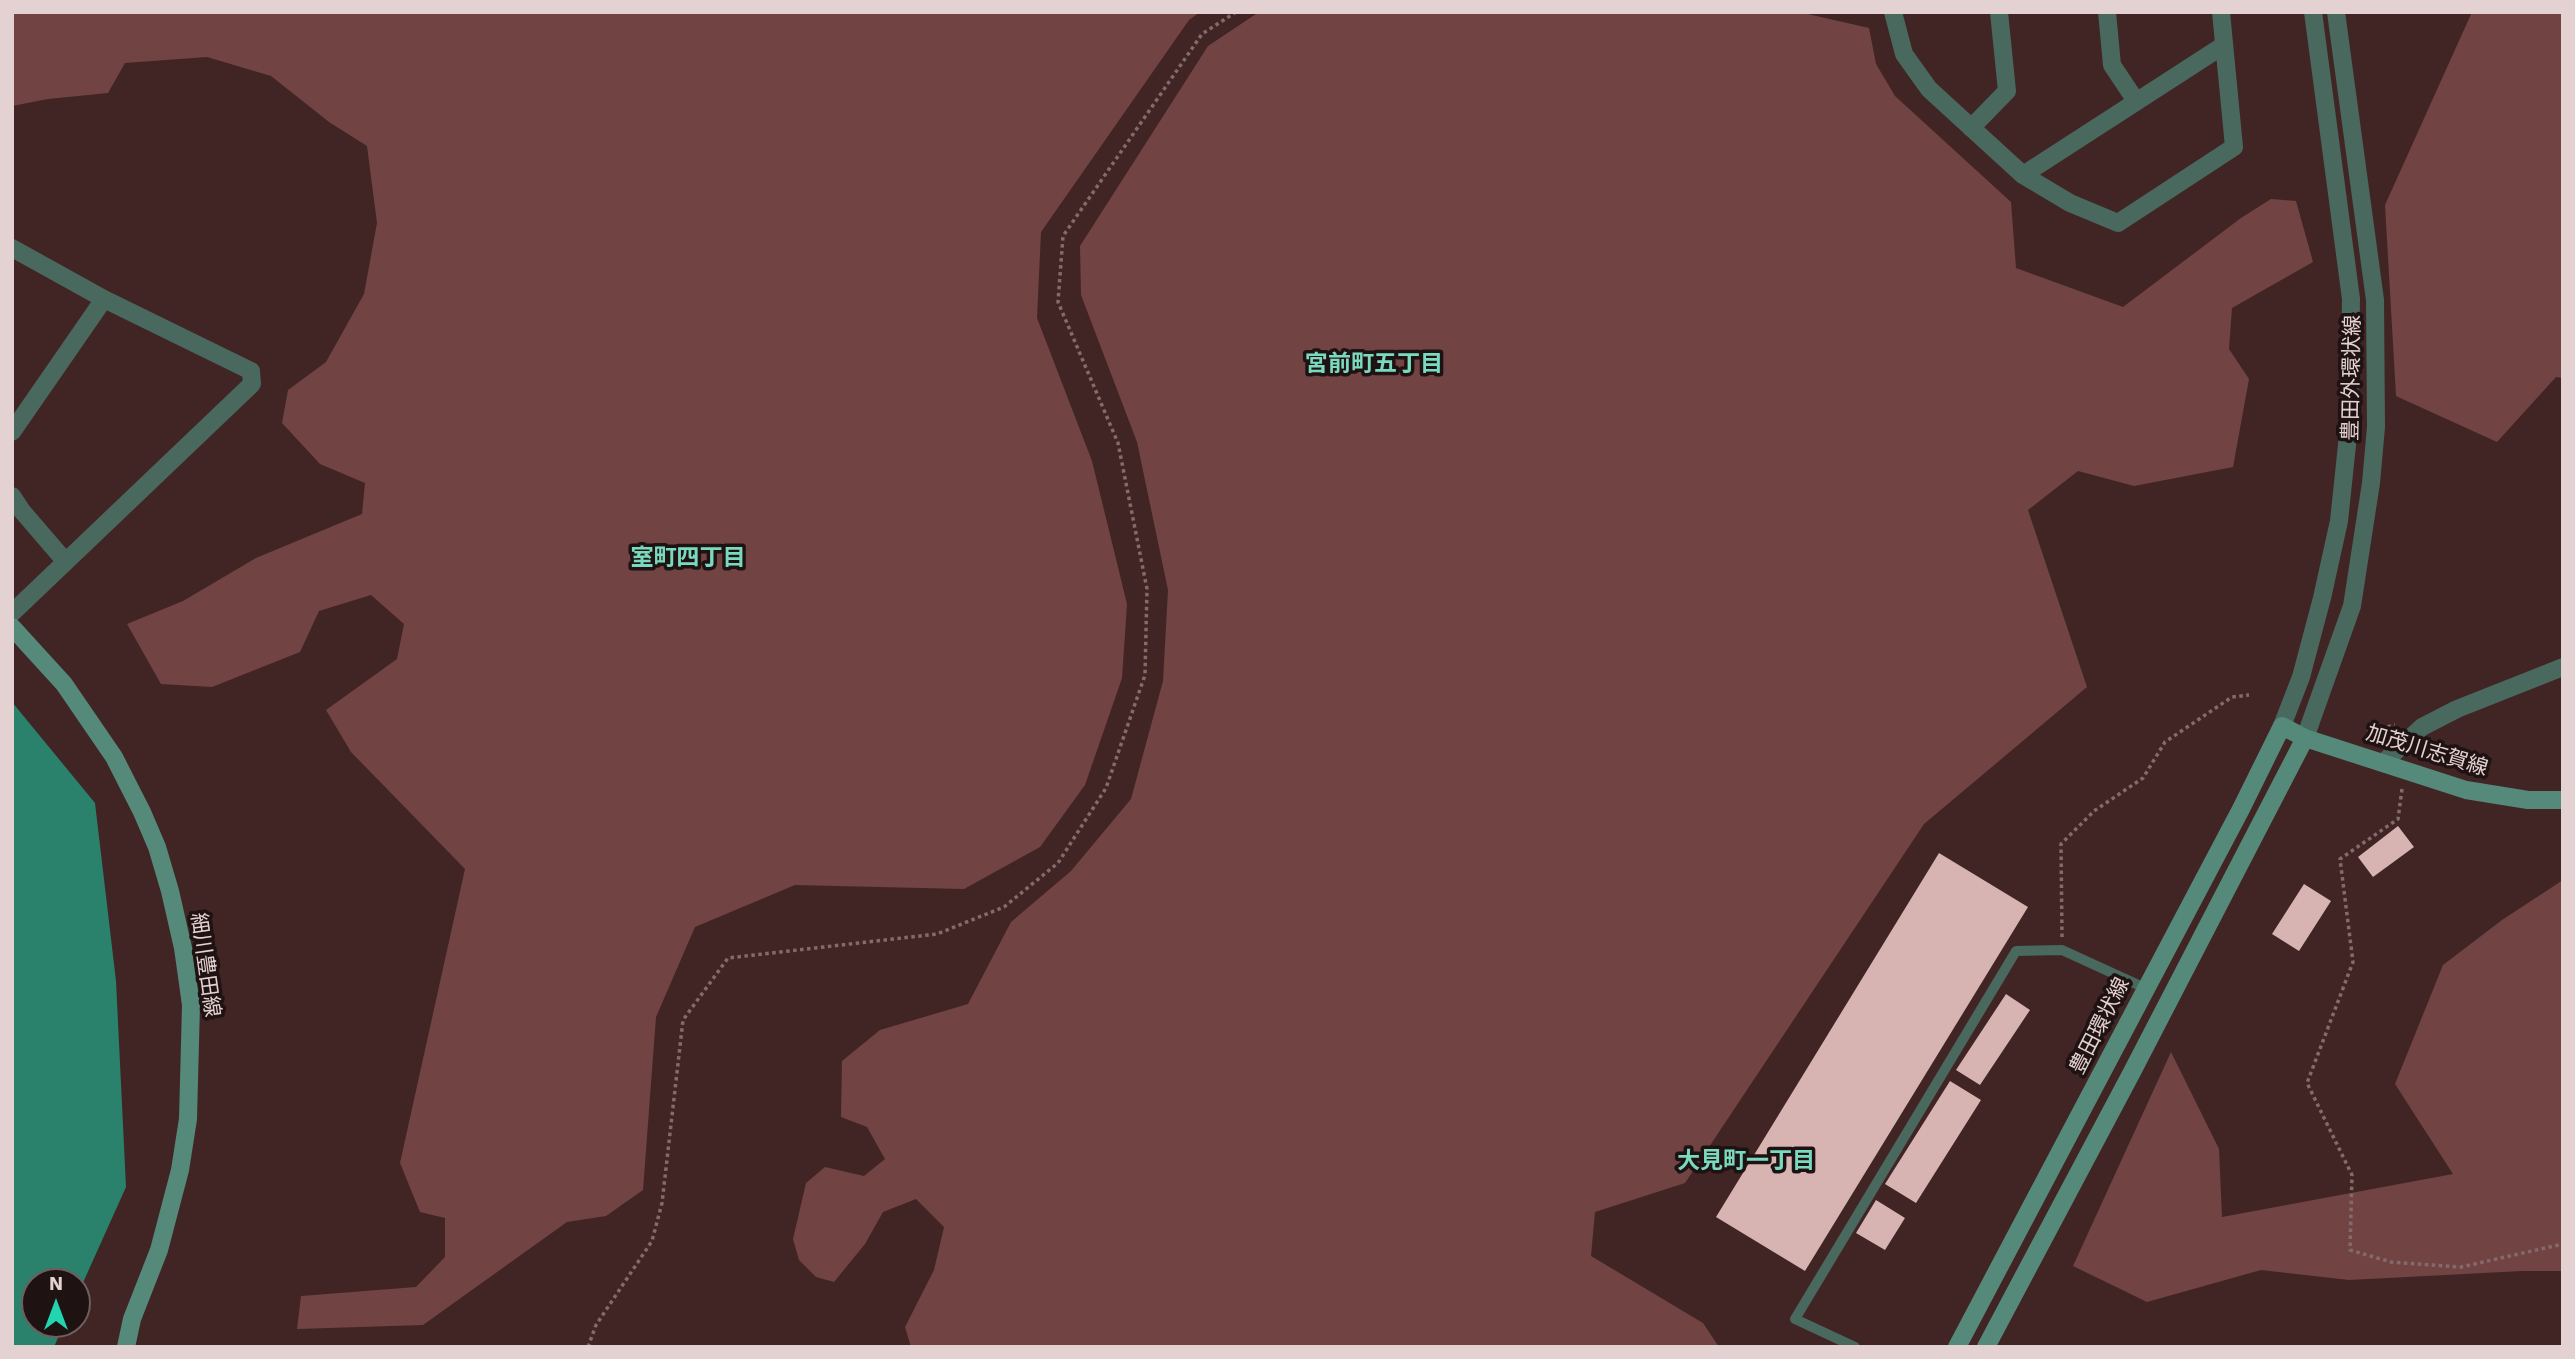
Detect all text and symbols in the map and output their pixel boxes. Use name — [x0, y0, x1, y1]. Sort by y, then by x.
street label: 豊田外環状線 — [2338, 315, 2366, 441]
district label: 宮前町五丁目 — [1305, 350, 1443, 378]
district label: 室町四丁目 — [631, 544, 745, 572]
street label: 加茂川志賀線 — [2363, 721, 2491, 781]
street label: 細川豊田線 — [185, 911, 225, 1019]
street label: 豊田環状線 — [2065, 974, 2135, 1078]
district label: 大見町一丁目 — [1677, 1147, 1815, 1175]
north arrow — [21, 1268, 91, 1338]
text: N — [49, 1272, 63, 1295]

